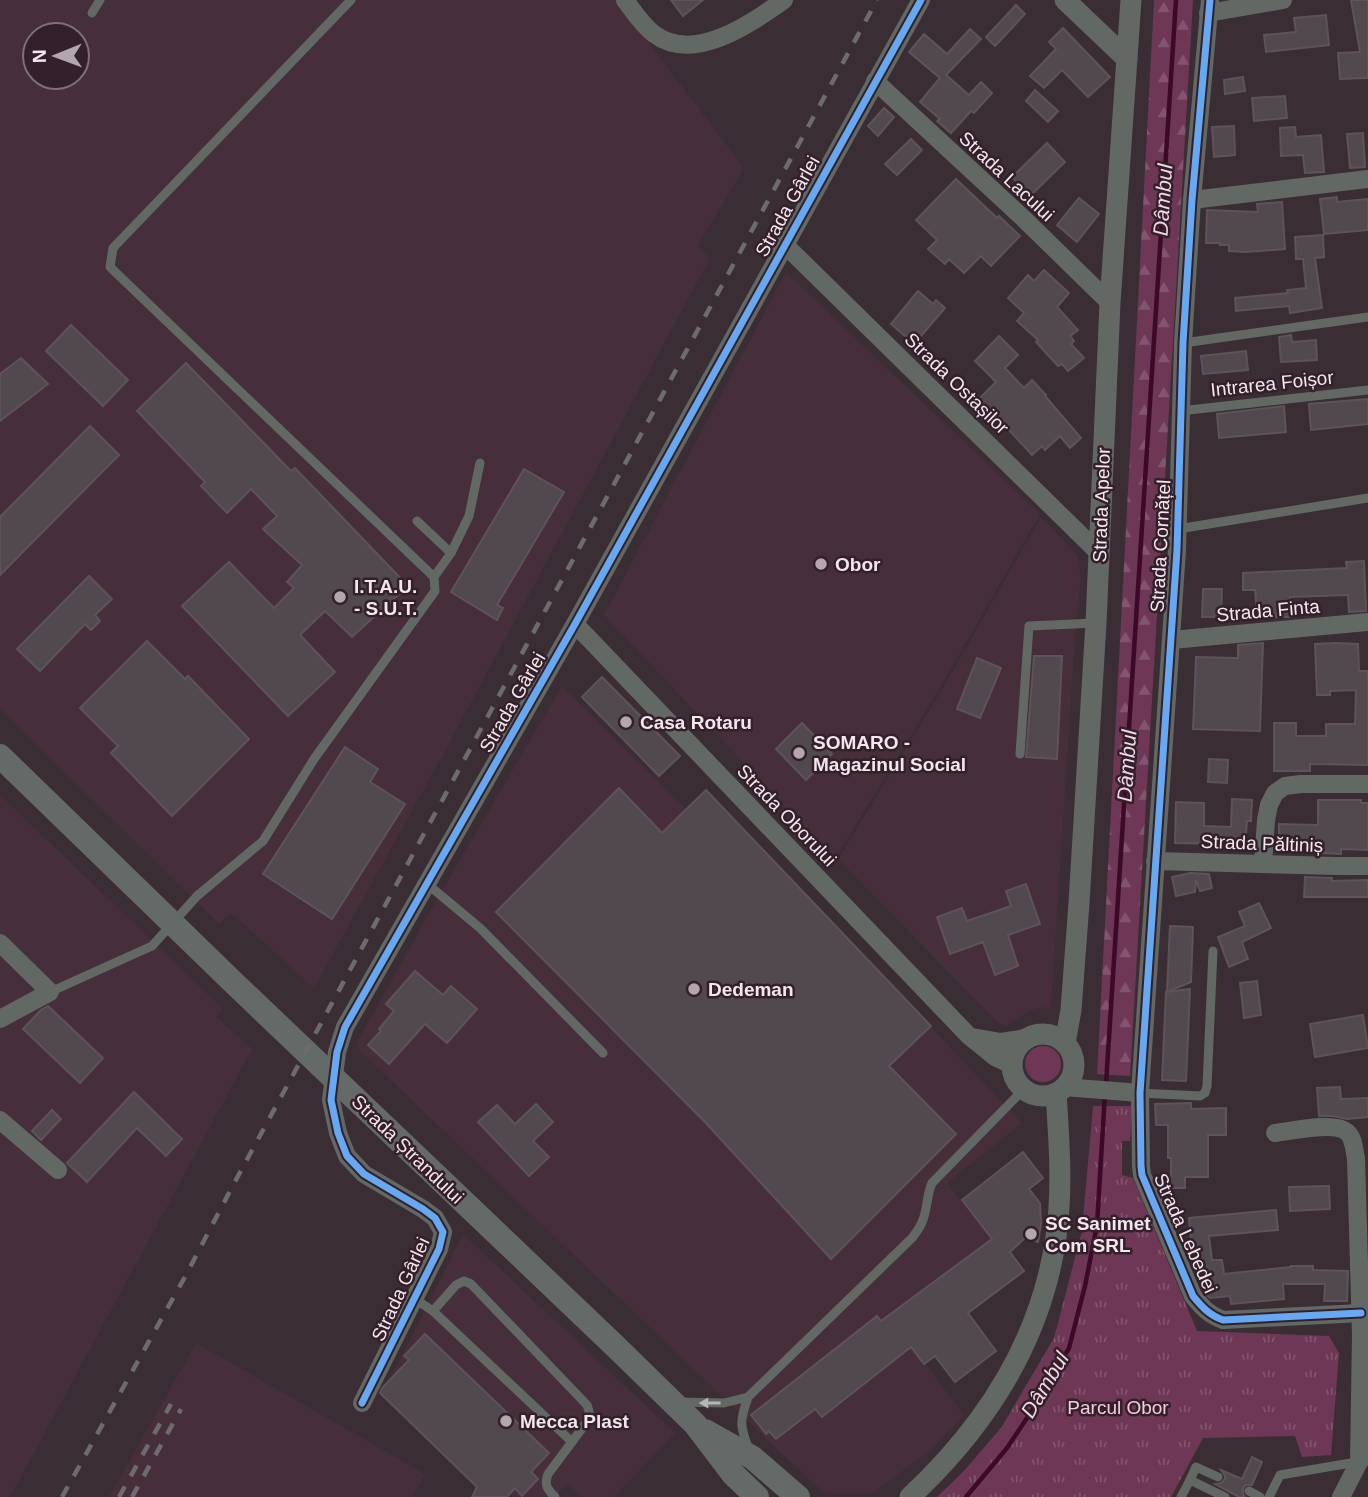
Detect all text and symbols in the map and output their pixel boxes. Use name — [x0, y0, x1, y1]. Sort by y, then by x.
north arrow — [21, 21, 91, 91]
text: N — [29, 49, 50, 63]
street label: Strada Lacului — [955, 127, 1058, 225]
street label: Strada Gârlei — [751, 152, 824, 260]
water label: Dâmbul — [1149, 162, 1177, 237]
street label: Strada Ostașilor — [900, 328, 1013, 439]
street label: Intrarea Foișor — [1210, 367, 1335, 400]
street label: Strada Apelor — [1089, 446, 1114, 563]
street label: Strada Cornățel — [1147, 479, 1174, 613]
place label: Obor — [835, 554, 881, 575]
marker: Obor — [813, 556, 829, 572]
place label: I.T.A.U. - S.U.T. — [354, 576, 417, 619]
marker: I.T.A.U. - S.U.T. — [332, 589, 348, 605]
street label: Strada Finta — [1216, 595, 1321, 625]
street label: Strada Gârlei — [475, 649, 550, 756]
place label: Casa Rotaru — [640, 712, 752, 733]
marker: Casa Rotaru — [618, 714, 634, 730]
water label: Dâmbul — [1113, 728, 1141, 803]
place label: SOMARO - Magazinul Social — [813, 732, 966, 775]
marker: SOMARO - Magazinul Social — [791, 745, 807, 761]
street label: Strada Oborului — [733, 760, 840, 871]
street label: Strada Păltiniș — [1200, 831, 1324, 856]
place label: Dedeman — [708, 979, 794, 1000]
marker: Dedeman — [686, 981, 702, 997]
street label: Strada Ștrandului — [348, 1091, 468, 1208]
street label: Strada Lebedei — [1150, 1170, 1221, 1296]
place label: SC Sanimet Com SRL — [1045, 1213, 1151, 1256]
marker: SC Sanimet Com SRL — [1023, 1226, 1039, 1242]
street label: Strada Gârlei — [367, 1234, 434, 1344]
water label: Dâmbul — [1016, 1347, 1074, 1422]
one-way arrow — [699, 1397, 721, 1409]
park label: Parcul Obor — [1067, 1397, 1169, 1418]
place label: Mecca Plast — [520, 1411, 629, 1432]
marker: Mecca Plast — [498, 1413, 514, 1429]

